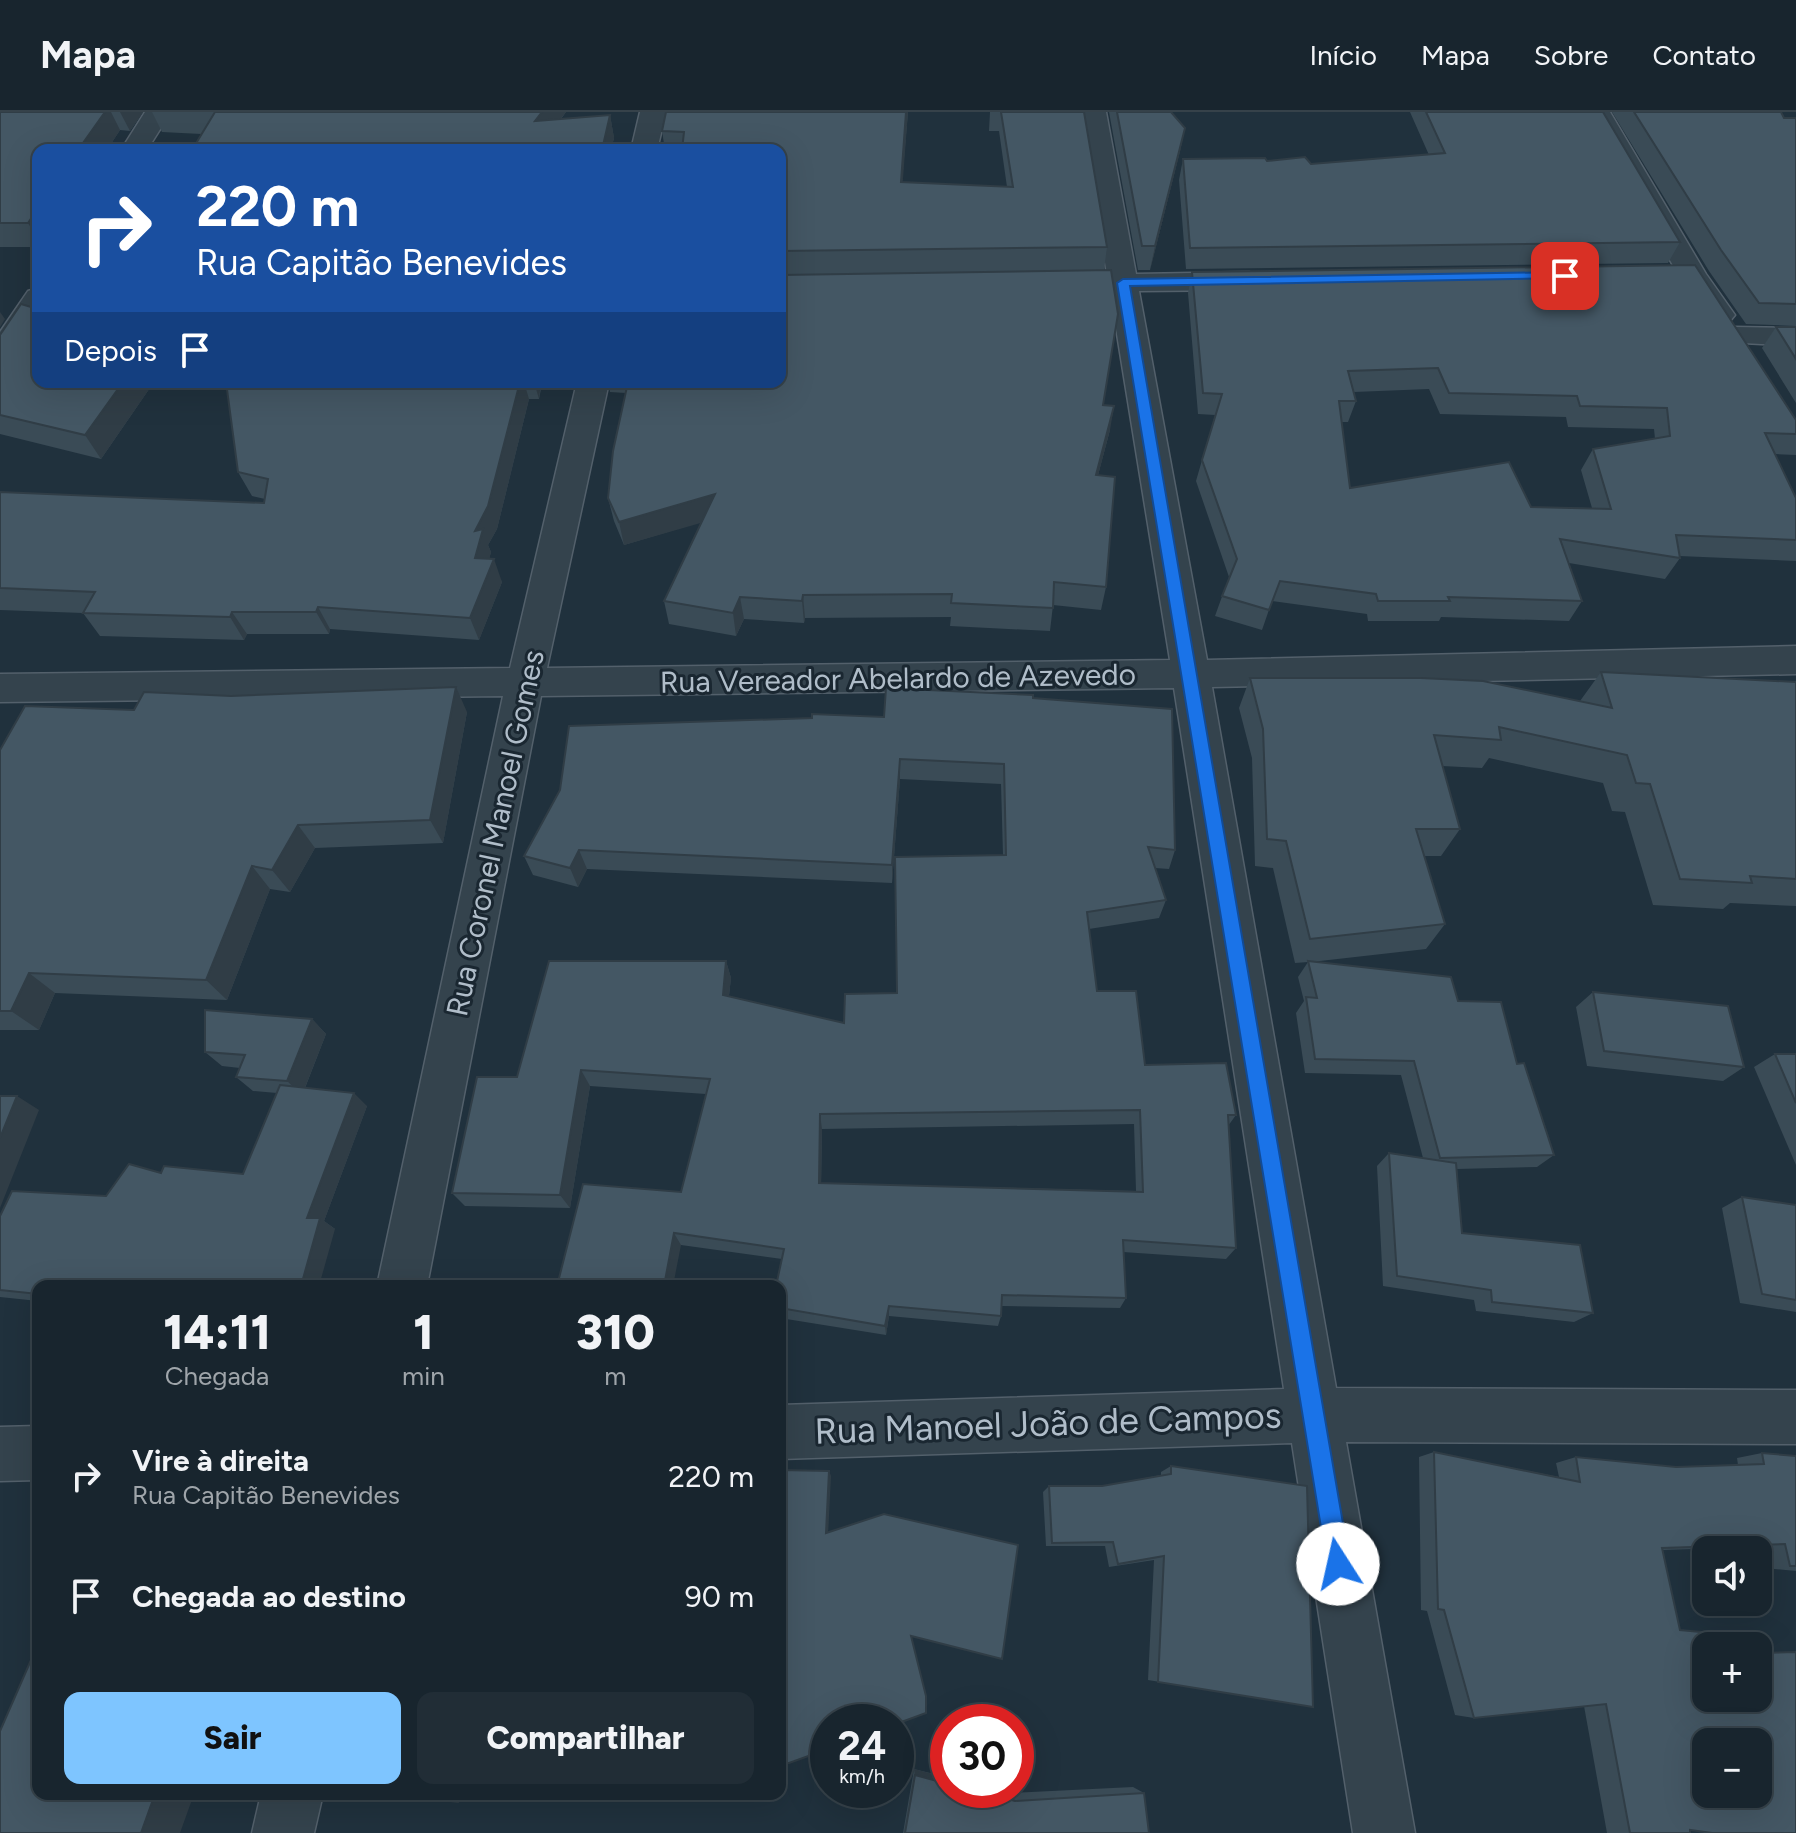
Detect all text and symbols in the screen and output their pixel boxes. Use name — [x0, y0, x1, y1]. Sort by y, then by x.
text: Mapa — [40, 32, 136, 78]
text: Início — [1309, 38, 1377, 72]
text: Mapa — [1421, 38, 1490, 72]
text: Sobre — [1534, 38, 1608, 72]
text: Contato — [1652, 38, 1756, 72]
text: 220 m — [196, 173, 359, 240]
icon: right — [64, 176, 168, 280]
text: Rua Capitão Benevides — [196, 241, 567, 284]
pin — [1531, 242, 1599, 310]
icon: arrive — [1543, 254, 1587, 298]
icon: arrive — [173, 328, 217, 372]
text: Depois — [64, 332, 157, 369]
street label: Rua Coronel Manoel Gomes — [438, 647, 552, 1019]
street label: Rua Vereador Abelardo de Azevedo — [660, 655, 1136, 701]
text: 14:11 — [163, 1303, 271, 1361]
text: 1 — [413, 1303, 434, 1361]
text: 310 — [576, 1303, 655, 1361]
text: Chegada — [165, 1360, 269, 1392]
text: min — [402, 1360, 445, 1392]
text: m — [604, 1360, 626, 1392]
street label: Rua Manoel João de Campos — [814, 1393, 1282, 1453]
text: Vire à direita — [132, 1442, 309, 1479]
icon: right — [64, 1454, 108, 1498]
text: 220 m — [668, 1458, 754, 1495]
text: Rua Capitão Benevides — [132, 1479, 400, 1511]
position arrow — [1296, 1522, 1380, 1606]
map controls — [1692, 1536, 1772, 1808]
button: sound — [1692, 1536, 1772, 1616]
icon: arrive — [64, 1574, 108, 1618]
text: Chegada ao destino — [132, 1578, 406, 1615]
text: 90 m — [685, 1578, 754, 1615]
button: + — [1692, 1632, 1772, 1712]
button: Sair — [64, 1692, 401, 1784]
button: Compartilhar — [417, 1692, 754, 1784]
speed limit sign: 30 — [930, 1704, 1034, 1808]
text: 24 — [838, 1722, 886, 1770]
button: − — [1692, 1728, 1772, 1808]
text: km/h — [839, 1764, 885, 1788]

